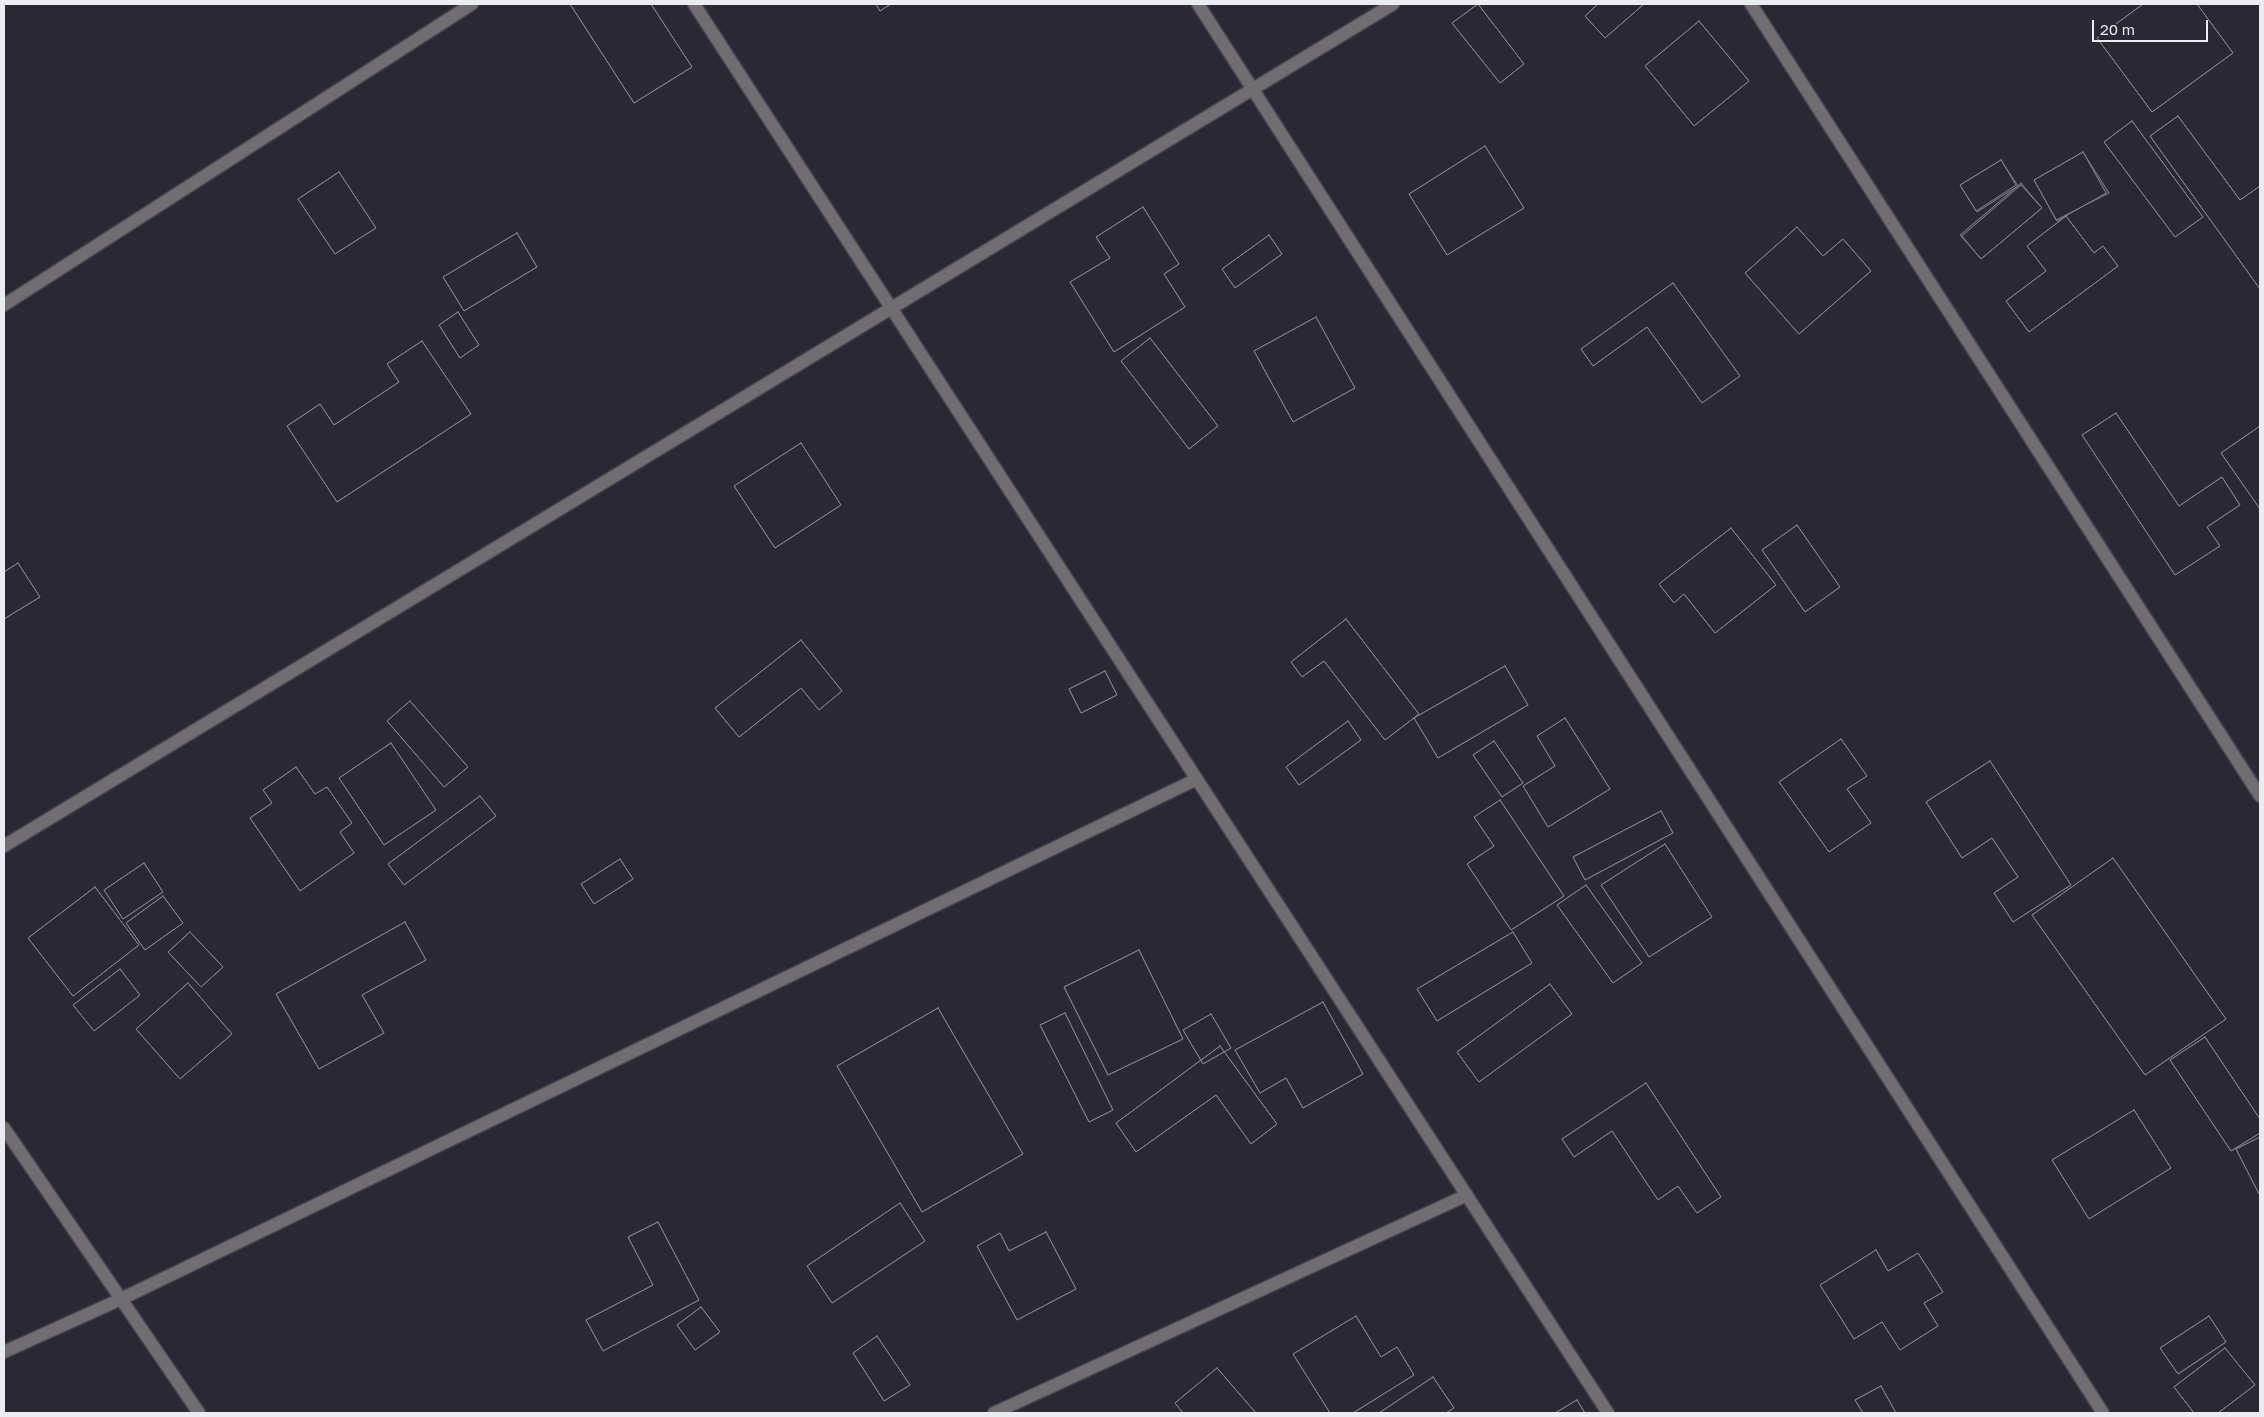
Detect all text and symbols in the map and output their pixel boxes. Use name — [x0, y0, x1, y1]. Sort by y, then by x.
scale bar — [2094, 10, 2210, 42]
text: 20 m — [2100, 20, 2135, 38]

